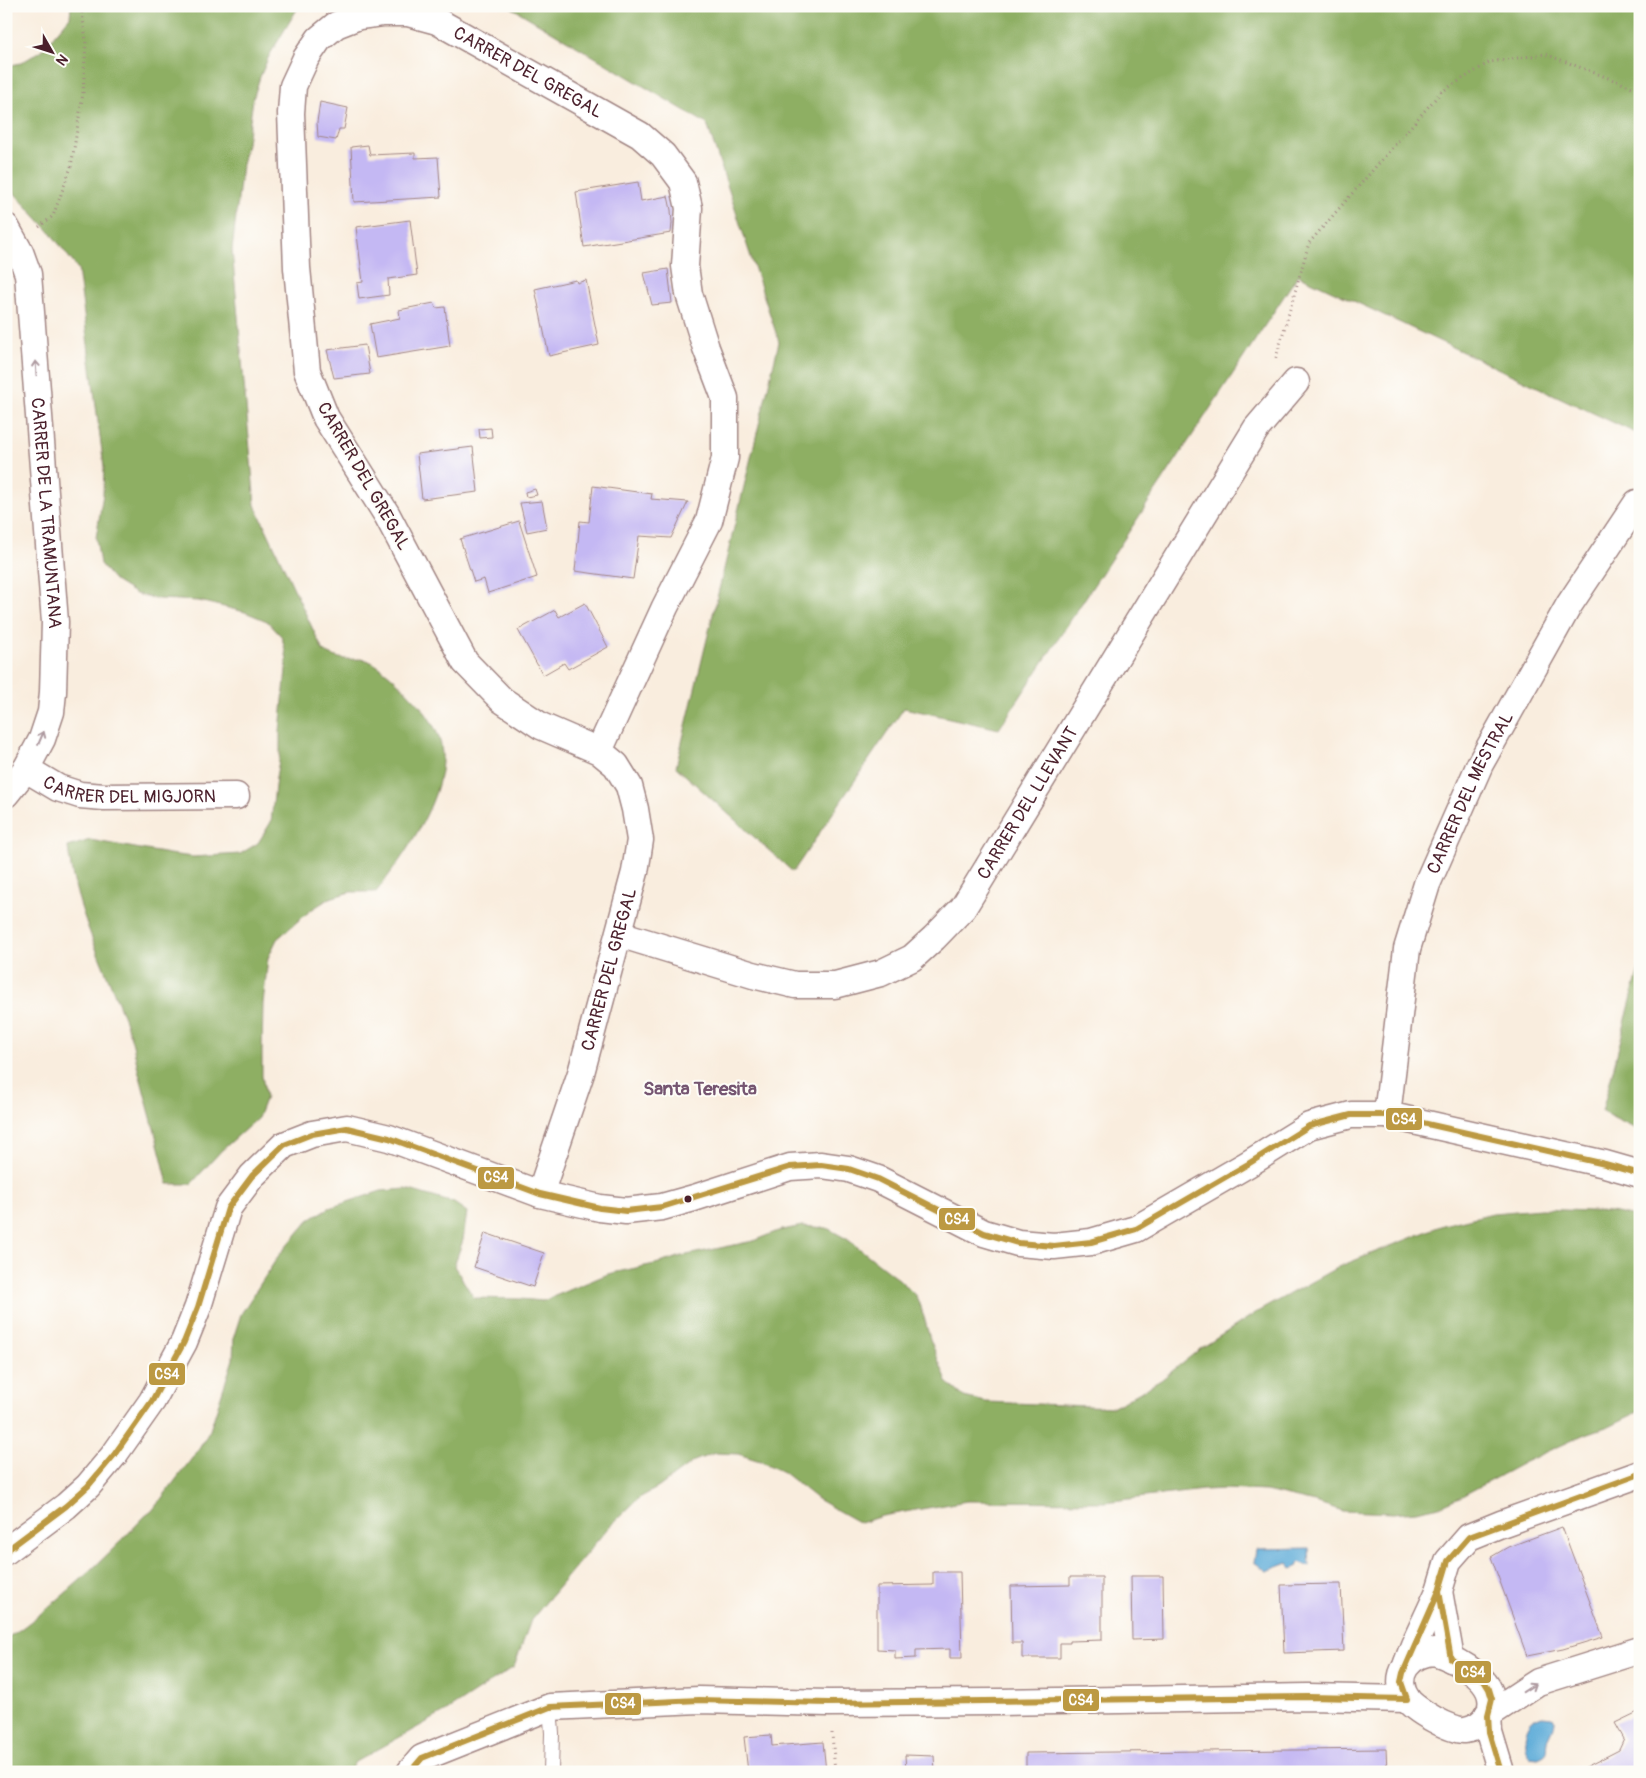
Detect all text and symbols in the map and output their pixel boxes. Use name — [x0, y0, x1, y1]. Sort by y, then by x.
street label: CARRER DEL GREGAL — [449, 22, 607, 124]
north arrow — [28, 28, 78, 78]
text: N — [52, 51, 71, 69]
one-way arrow — [31, 361, 40, 377]
street label: CARRER DE LA TRAMUNTANA — [26, 397, 66, 629]
street label: CARRER DEL GREGAL — [312, 398, 415, 555]
street label: CARRER DEL MESTRAL — [1422, 708, 1519, 878]
street label: CARRER DEL LLEVANT — [972, 722, 1083, 884]
one-way arrow — [37, 731, 47, 746]
street label: CARRER DEL MIGJORN — [38, 771, 216, 809]
street label: CARRER DEL GREGAL — [576, 886, 642, 1054]
district label: Santa Teresita — [643, 1077, 757, 1101]
line badge: CS4 — [1385, 1107, 1423, 1131]
text: CS4 — [1392, 1111, 1417, 1128]
line badge: CS4 — [477, 1166, 515, 1190]
text: CS4 — [484, 1169, 509, 1186]
unlabelled marker — [683, 1194, 693, 1204]
line badge: CS4 — [938, 1207, 976, 1231]
text: CS4 — [945, 1211, 970, 1228]
line badge: CS4 — [148, 1362, 186, 1386]
text: CS4 — [155, 1366, 180, 1383]
line badge: CS4 — [1454, 1660, 1492, 1684]
text: CS4 — [1461, 1664, 1486, 1681]
one-way arrow — [1522, 1683, 1536, 1693]
line badge: CS4 — [1062, 1688, 1100, 1712]
line badge: CS4 — [604, 1692, 642, 1716]
text: CS4 — [1069, 1692, 1094, 1709]
text: CS4 — [611, 1695, 636, 1712]

